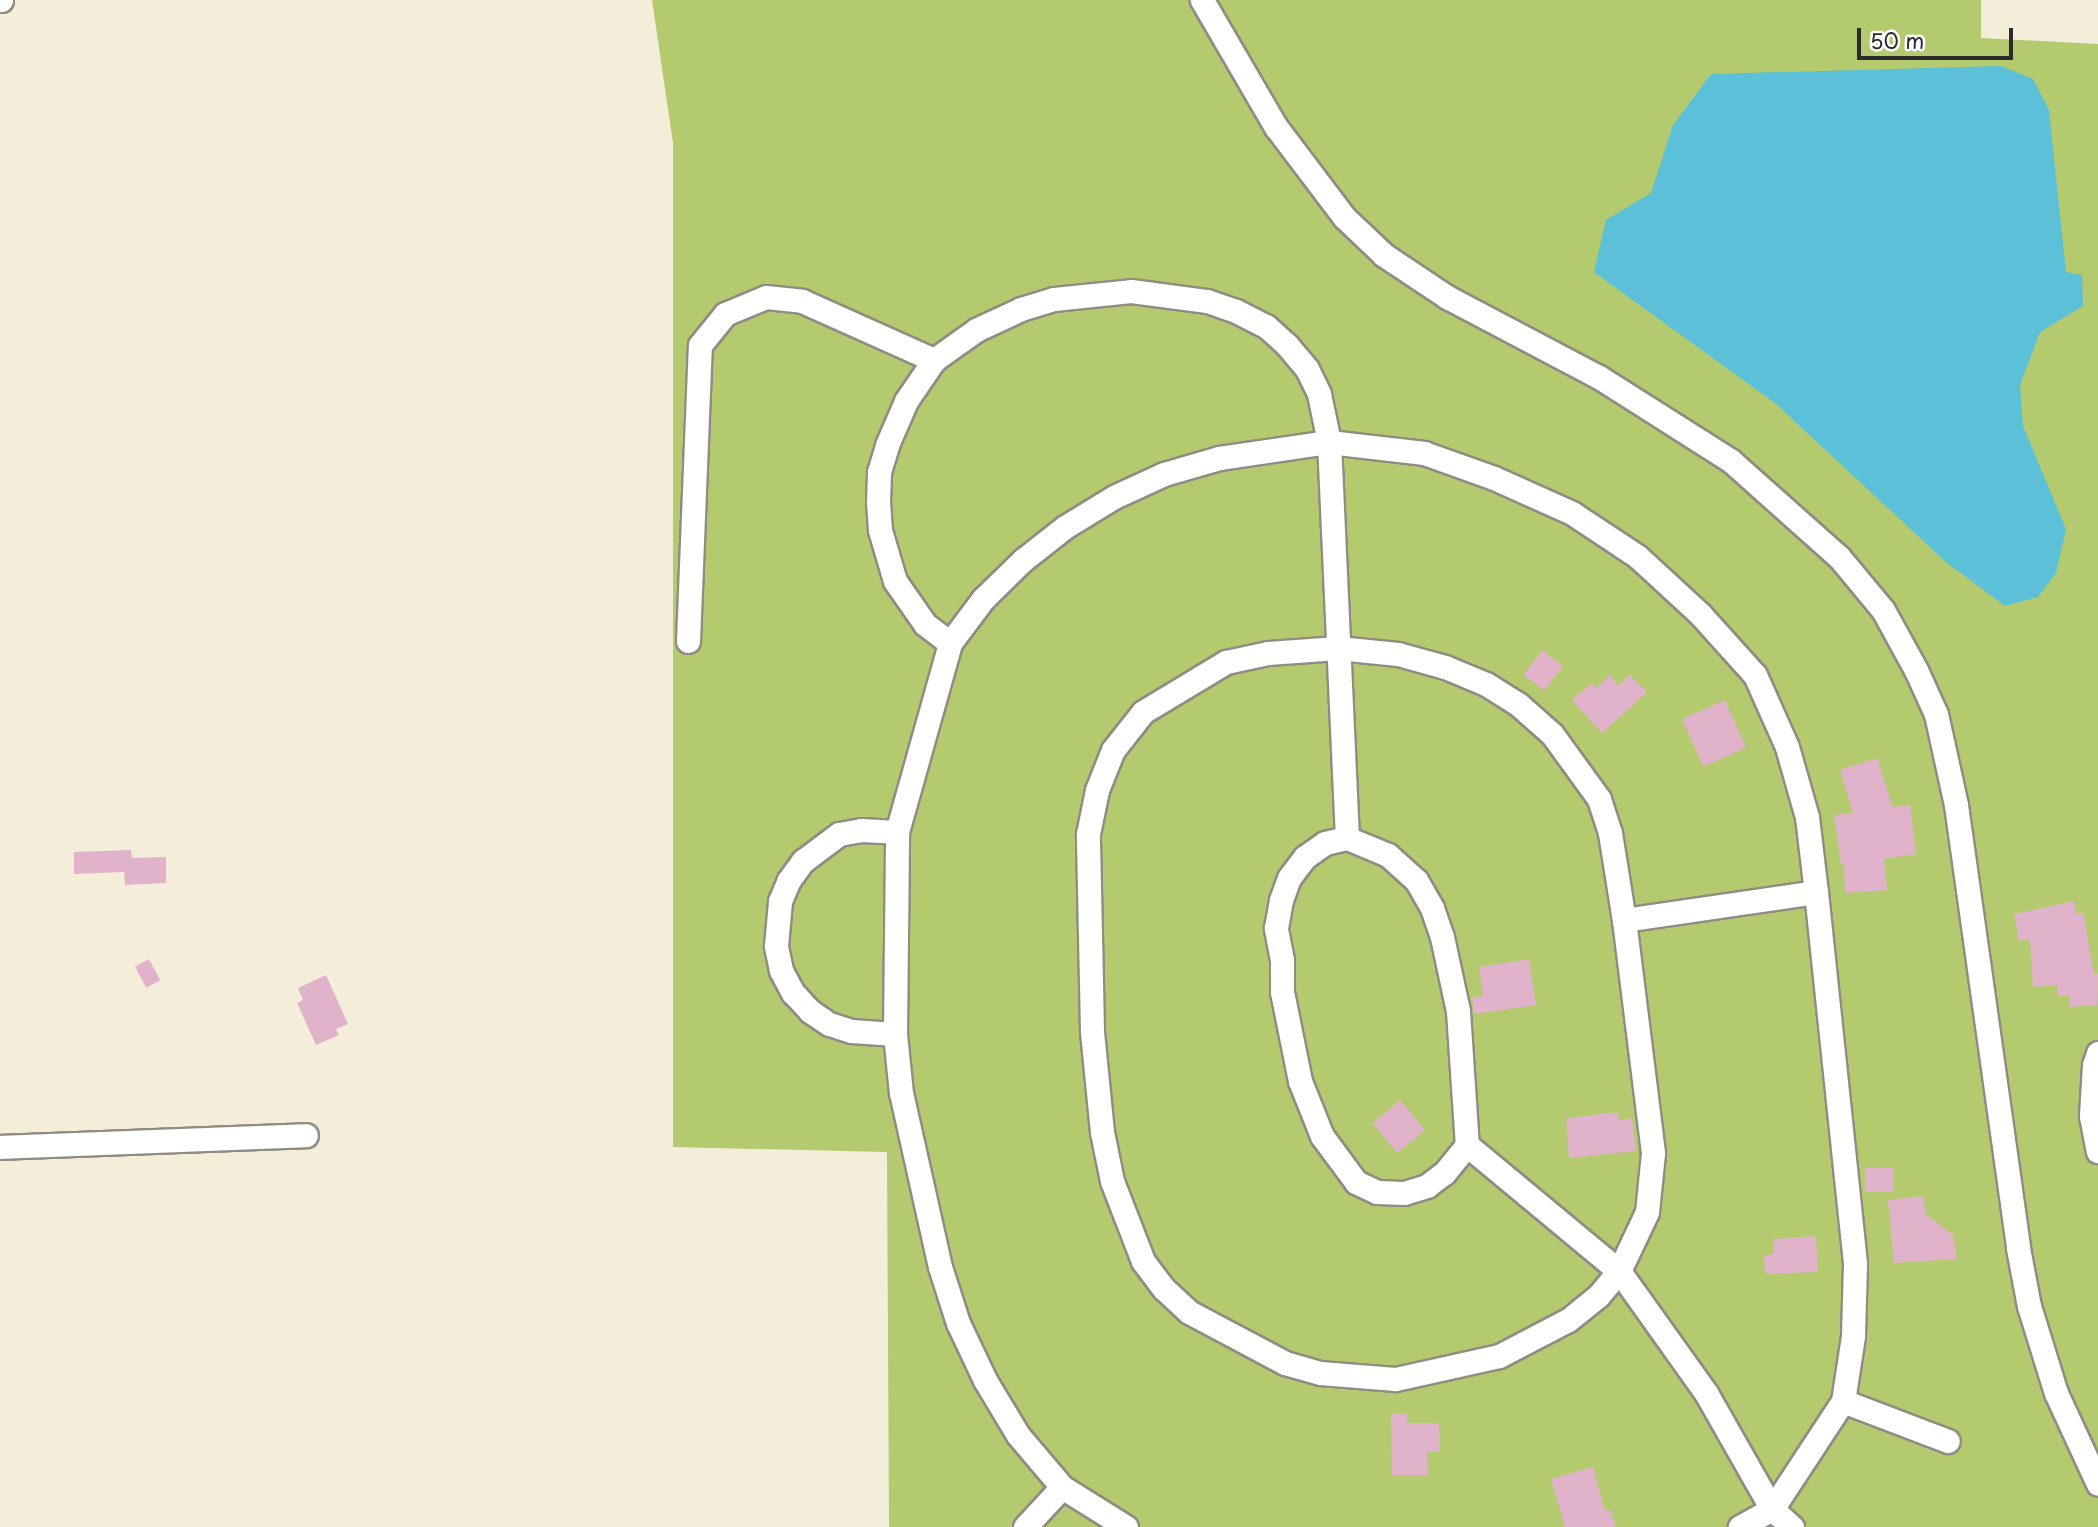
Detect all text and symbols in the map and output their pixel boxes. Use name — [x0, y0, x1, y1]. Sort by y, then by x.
scale bar — [1860, 14, 2016, 58]
text: 50 m — [1870, 24, 1924, 56]

